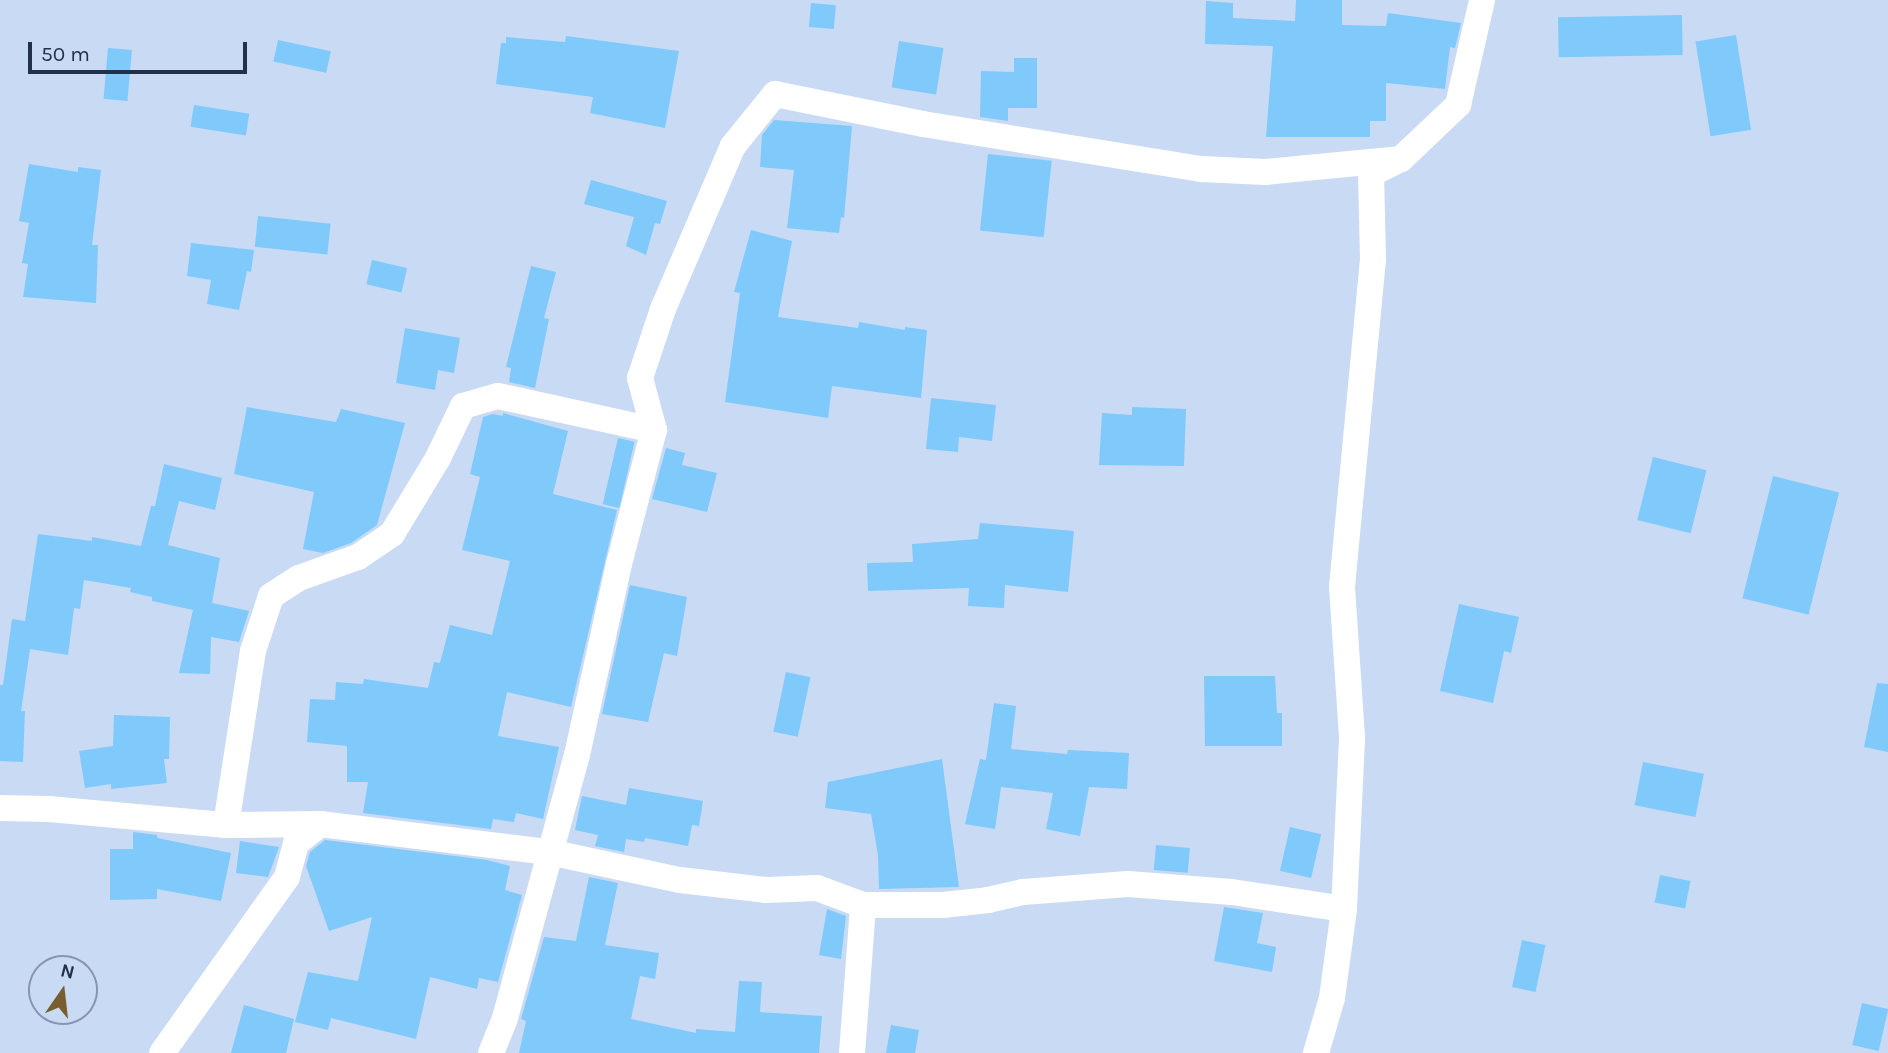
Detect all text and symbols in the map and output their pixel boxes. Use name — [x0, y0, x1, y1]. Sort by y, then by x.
scale bar — [32, 28, 250, 72]
text: 50 m — [41, 42, 90, 66]
north arrow — [28, 955, 98, 1025]
text: N — [58, 959, 77, 984]

